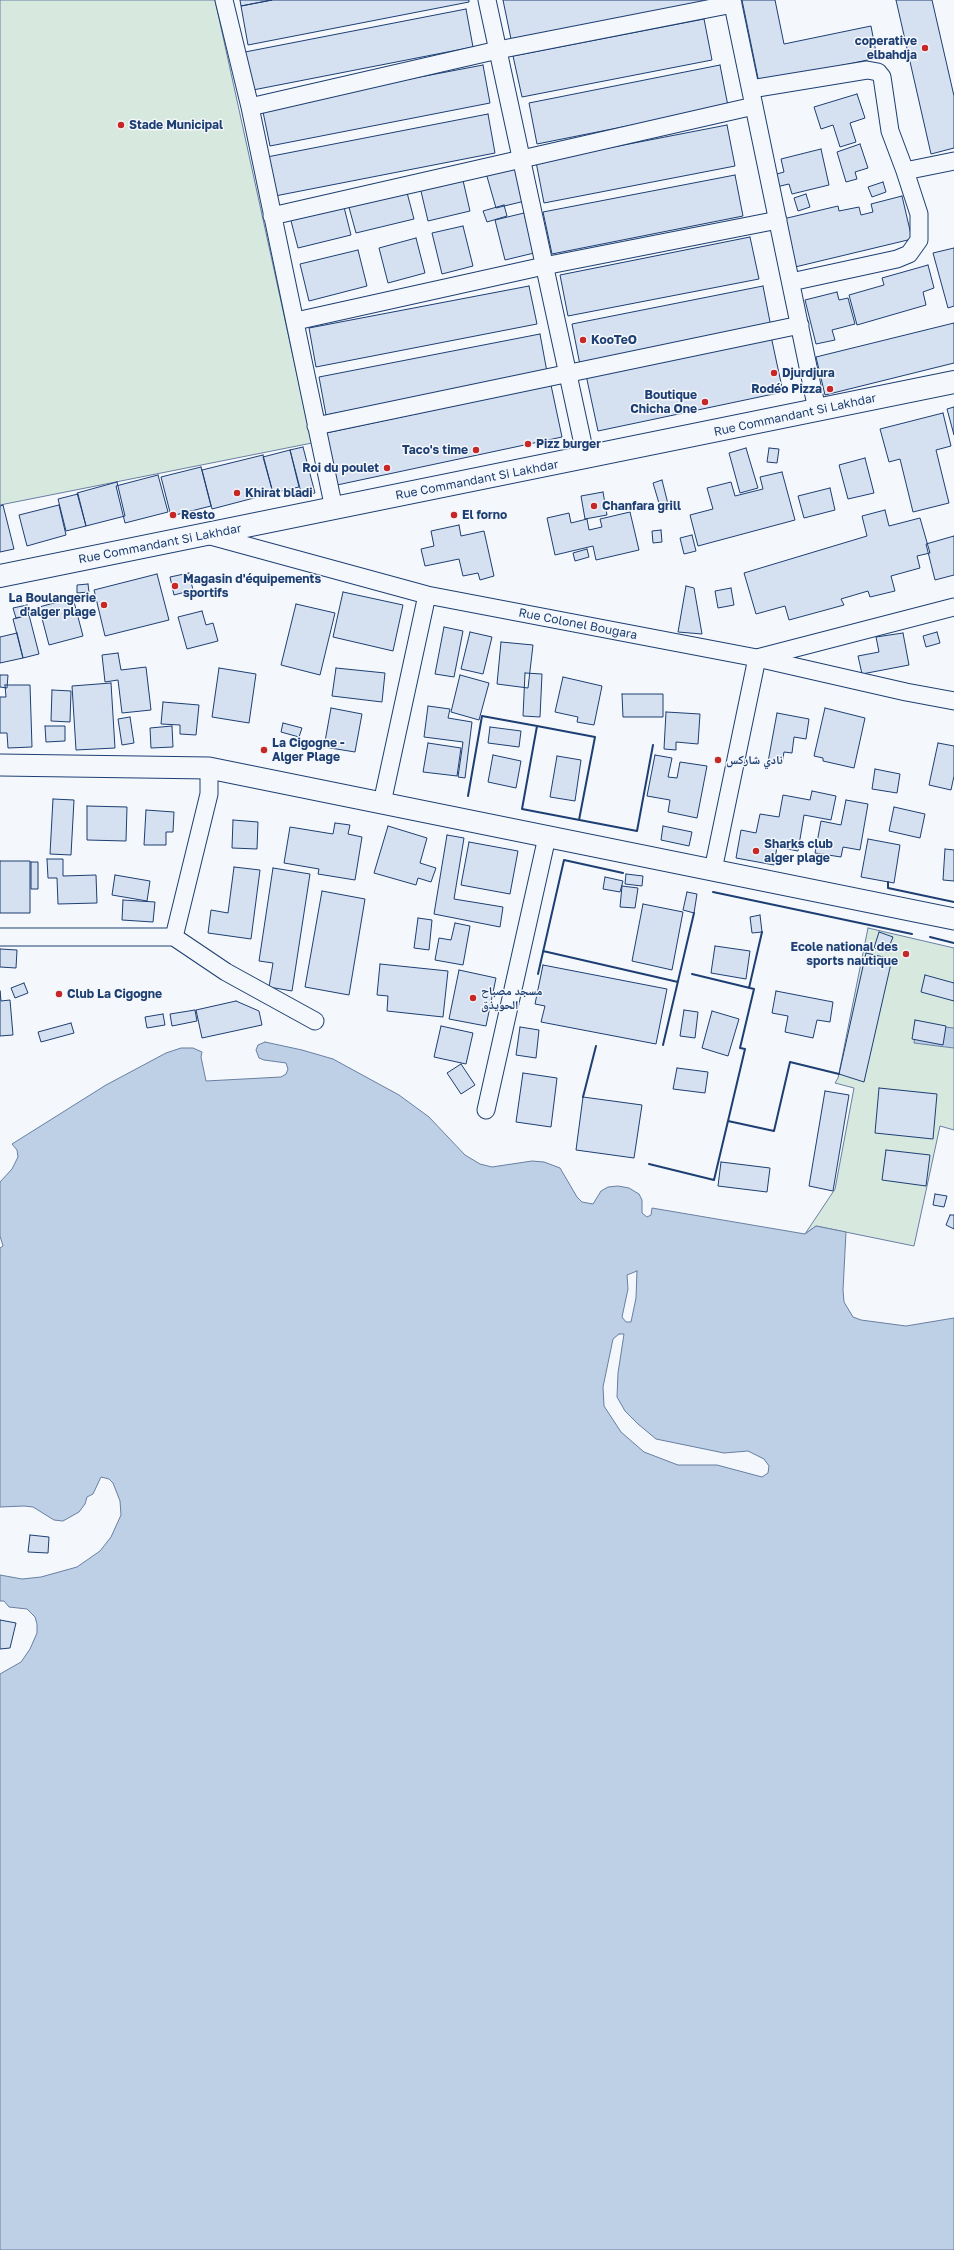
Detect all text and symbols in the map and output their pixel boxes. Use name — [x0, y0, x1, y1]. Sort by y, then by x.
place label: coperative elbahdja — [855, 34, 917, 62]
marker: coperative elbahdja — [920, 43, 930, 53]
place label: Stade Municipal — [129, 118, 223, 132]
marker: Stade Municipal — [116, 120, 126, 130]
place label: KooTeO — [591, 333, 637, 347]
marker: KooTeO — [578, 335, 588, 345]
place label: Djurdjura — [782, 366, 835, 380]
marker: Djurdjura — [769, 368, 779, 378]
place label: Rodéo Pizza — [751, 382, 822, 396]
marker: Rodéo Pizza — [825, 384, 835, 394]
place label: Boutique Chicha One — [630, 388, 697, 416]
street label: Rue Commandant Si Lakhdar — [712, 391, 878, 439]
marker: Boutique Chicha One — [700, 397, 710, 407]
place label: Pizz burger — [536, 437, 601, 451]
marker: Pizz burger — [523, 439, 533, 449]
place label: Taco's time — [402, 443, 468, 457]
marker: Taco's time — [471, 445, 481, 455]
street label: Rue Commandant Si Lakhdar — [394, 457, 560, 503]
place label: Roi du poulet — [302, 461, 379, 475]
marker: Roi du poulet — [382, 463, 392, 473]
place label: Khirat bladi — [245, 486, 313, 500]
marker: Khirat bladi — [232, 488, 242, 498]
place label: Chanfara grill — [602, 499, 681, 513]
marker: Chanfara grill — [589, 501, 599, 511]
place label: Resto — [181, 508, 215, 522]
place label: El forno — [462, 508, 507, 522]
marker: Resto — [168, 510, 178, 520]
marker: El forno — [449, 510, 459, 520]
street label: Rue Commandant Si Lakhdar — [77, 521, 243, 567]
place label: Magasin d'équipements sportifs — [183, 572, 321, 600]
marker: Magasin d'équipements sportifs — [170, 581, 180, 591]
place label: La Boulangerie d'alger plage — [9, 591, 96, 619]
marker: La Boulangerie d'alger plage — [99, 600, 109, 610]
street label: Rue Colonel Bougara — [517, 605, 639, 643]
place label: La Cigogne - Alger Plage — [272, 736, 345, 764]
marker: La Cigogne - Alger Plage — [259, 745, 269, 755]
place label: نادي شاركس — [726, 753, 783, 767]
marker: نادي شاركس — [713, 755, 723, 765]
place label: Sharks club alger plage — [764, 837, 833, 865]
marker: Sharks club alger plage — [751, 846, 761, 856]
place label: Ecole national des sports nautique — [791, 940, 898, 968]
marker: Ecole national des sports nautique — [901, 949, 911, 959]
place label: مسجد مصباح الحويذق — [481, 984, 542, 1012]
place label: Club La Cigogne — [67, 987, 162, 1001]
marker: Club La Cigogne — [54, 989, 64, 999]
marker: مسجد مصباح الحويذق — [468, 993, 478, 1003]

